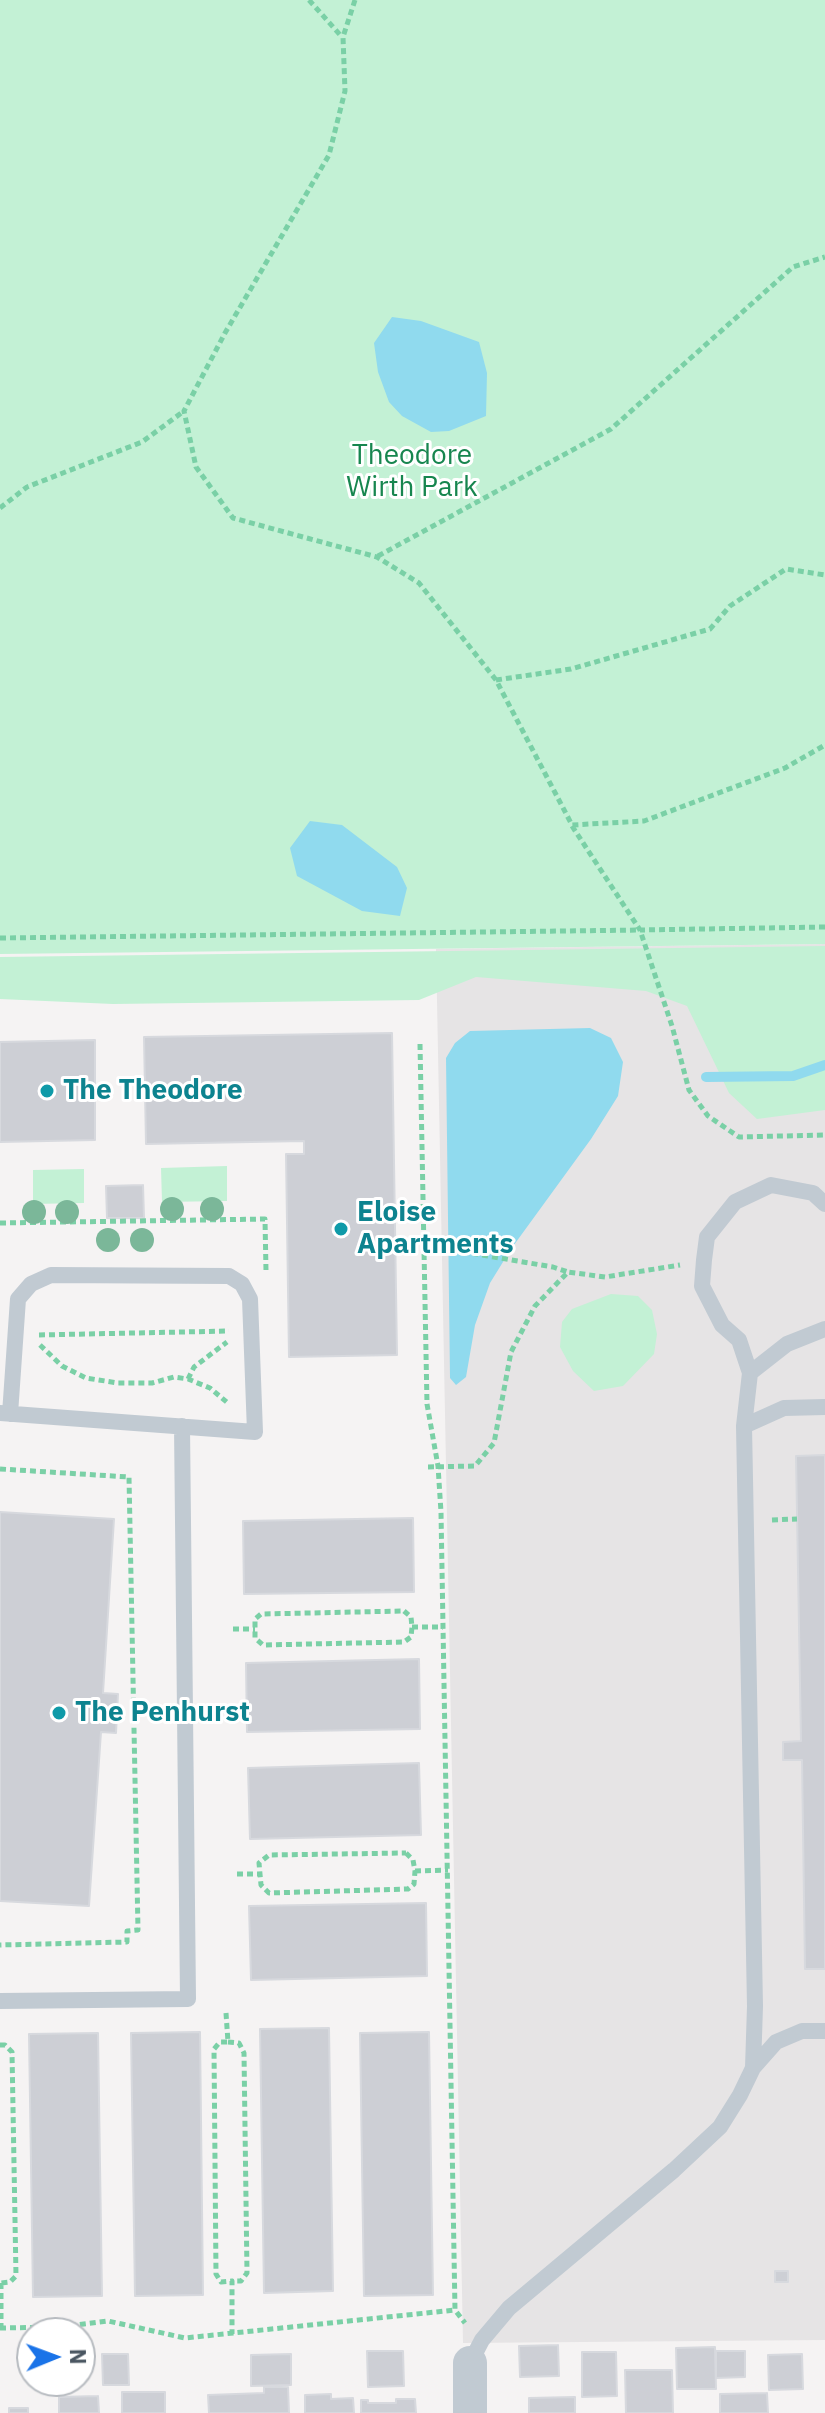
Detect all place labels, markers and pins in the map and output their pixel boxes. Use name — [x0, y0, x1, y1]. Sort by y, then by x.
place label: The Theodore — [63, 1074, 243, 1108]
marker: The Theodore — [38, 1082, 56, 1100]
place label: Eloise Apartments — [357, 1196, 514, 1262]
marker: Eloise Apartments — [332, 1220, 350, 1238]
place label: The Penhurst — [75, 1696, 250, 1730]
marker: The Penhurst — [50, 1704, 68, 1722]

